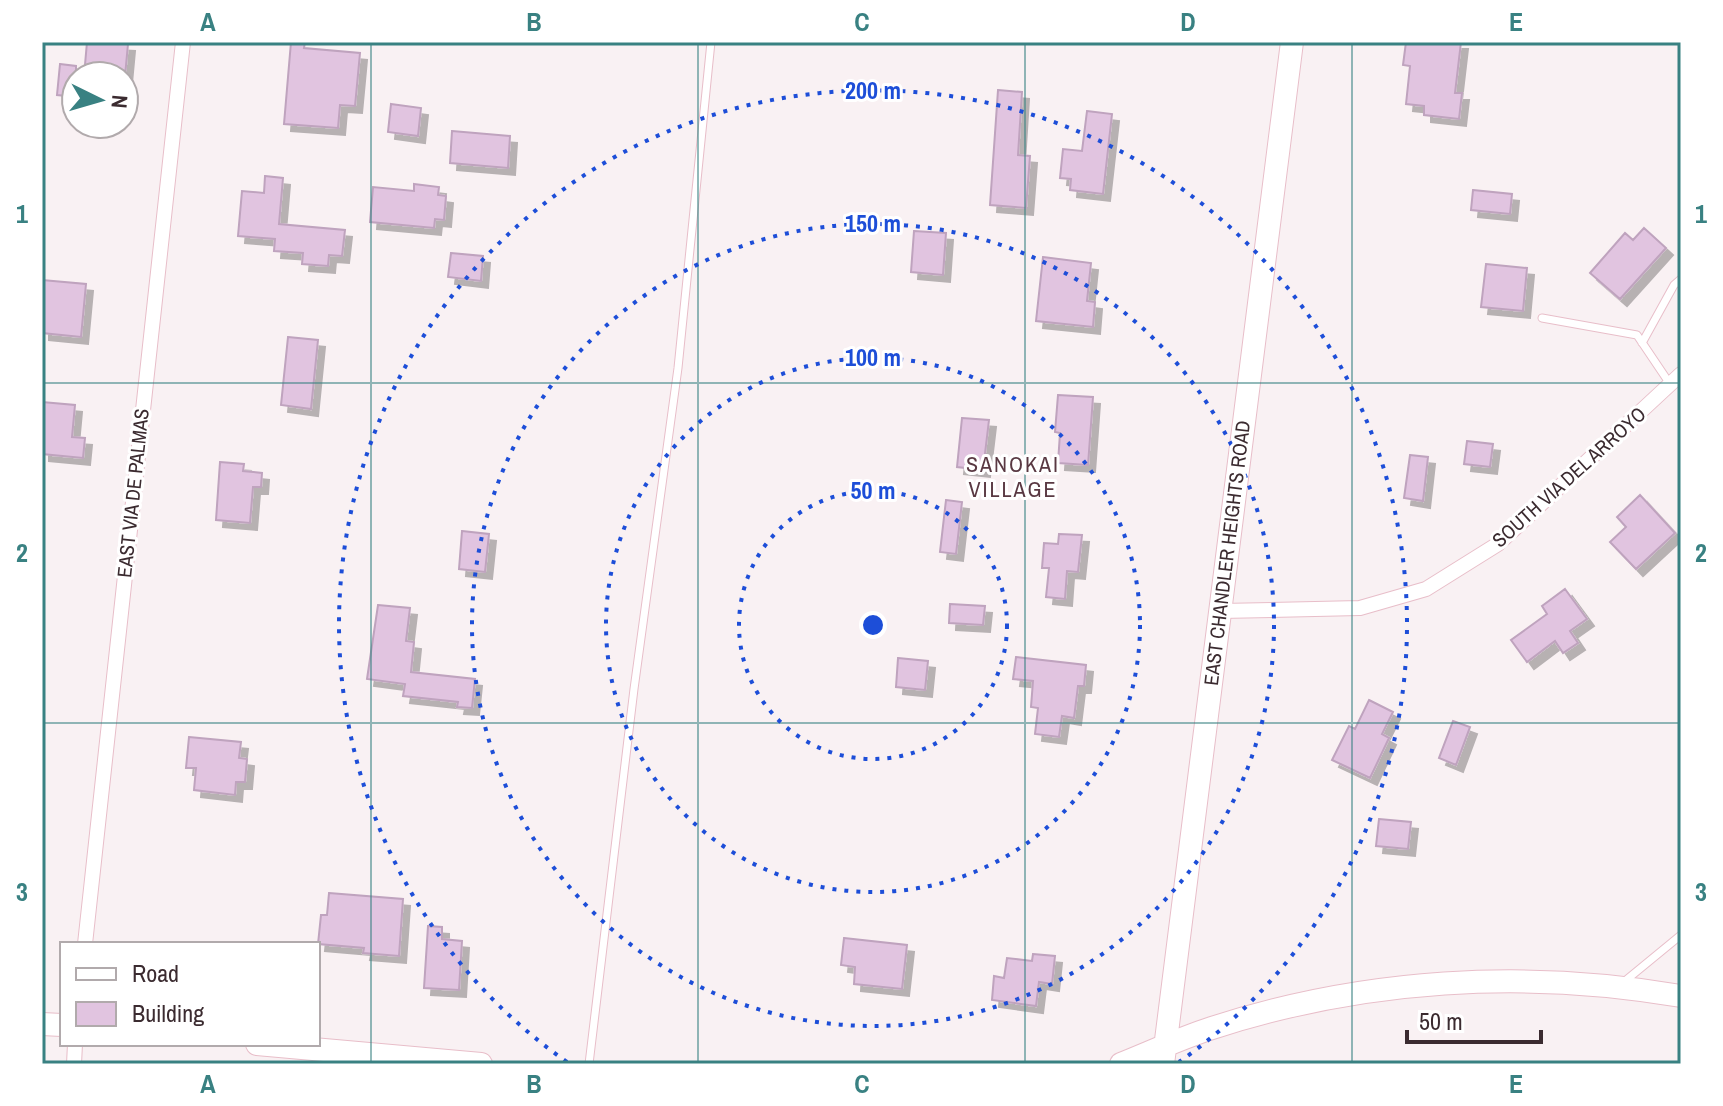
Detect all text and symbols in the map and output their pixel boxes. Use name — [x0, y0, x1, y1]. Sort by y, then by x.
text: A — [200, 4, 216, 39]
text: B — [526, 4, 542, 39]
text: C — [854, 4, 870, 39]
text: D — [1180, 4, 1196, 39]
text: E — [1509, 4, 1523, 39]
north arrow — [60, 60, 140, 140]
text: 200 m — [845, 74, 901, 106]
text: N — [104, 94, 135, 110]
text: 1 — [16, 196, 28, 231]
text: 1 — [1695, 196, 1707, 231]
text: 150 m — [845, 207, 901, 239]
text: 100 m — [845, 341, 901, 373]
street label: SOUTH VIA DEL ARROYO — [1486, 400, 1651, 553]
street label: EAST VIA DE PALMAS — [110, 407, 155, 579]
street label: EAST CHANDLER HEIGHTS ROAD — [1197, 419, 1256, 687]
district label: SANOKAI VILLAGE — [966, 449, 1060, 504]
text: 50 m — [851, 474, 895, 506]
text: 2 — [16, 535, 28, 570]
text: 2 — [1695, 535, 1707, 570]
centre of rings — [859, 611, 887, 639]
text: 3 — [16, 874, 28, 909]
text: 3 — [1695, 874, 1707, 909]
legend — [60, 942, 320, 1046]
text: Road — [132, 957, 179, 989]
scale bar — [1407, 994, 1541, 1044]
text: Building — [132, 997, 204, 1029]
text: 50 m — [1419, 1005, 1463, 1037]
text: A — [200, 1066, 216, 1101]
text: B — [526, 1066, 542, 1101]
text: C — [854, 1066, 870, 1101]
text: D — [1180, 1066, 1196, 1101]
text: E — [1509, 1066, 1523, 1101]

